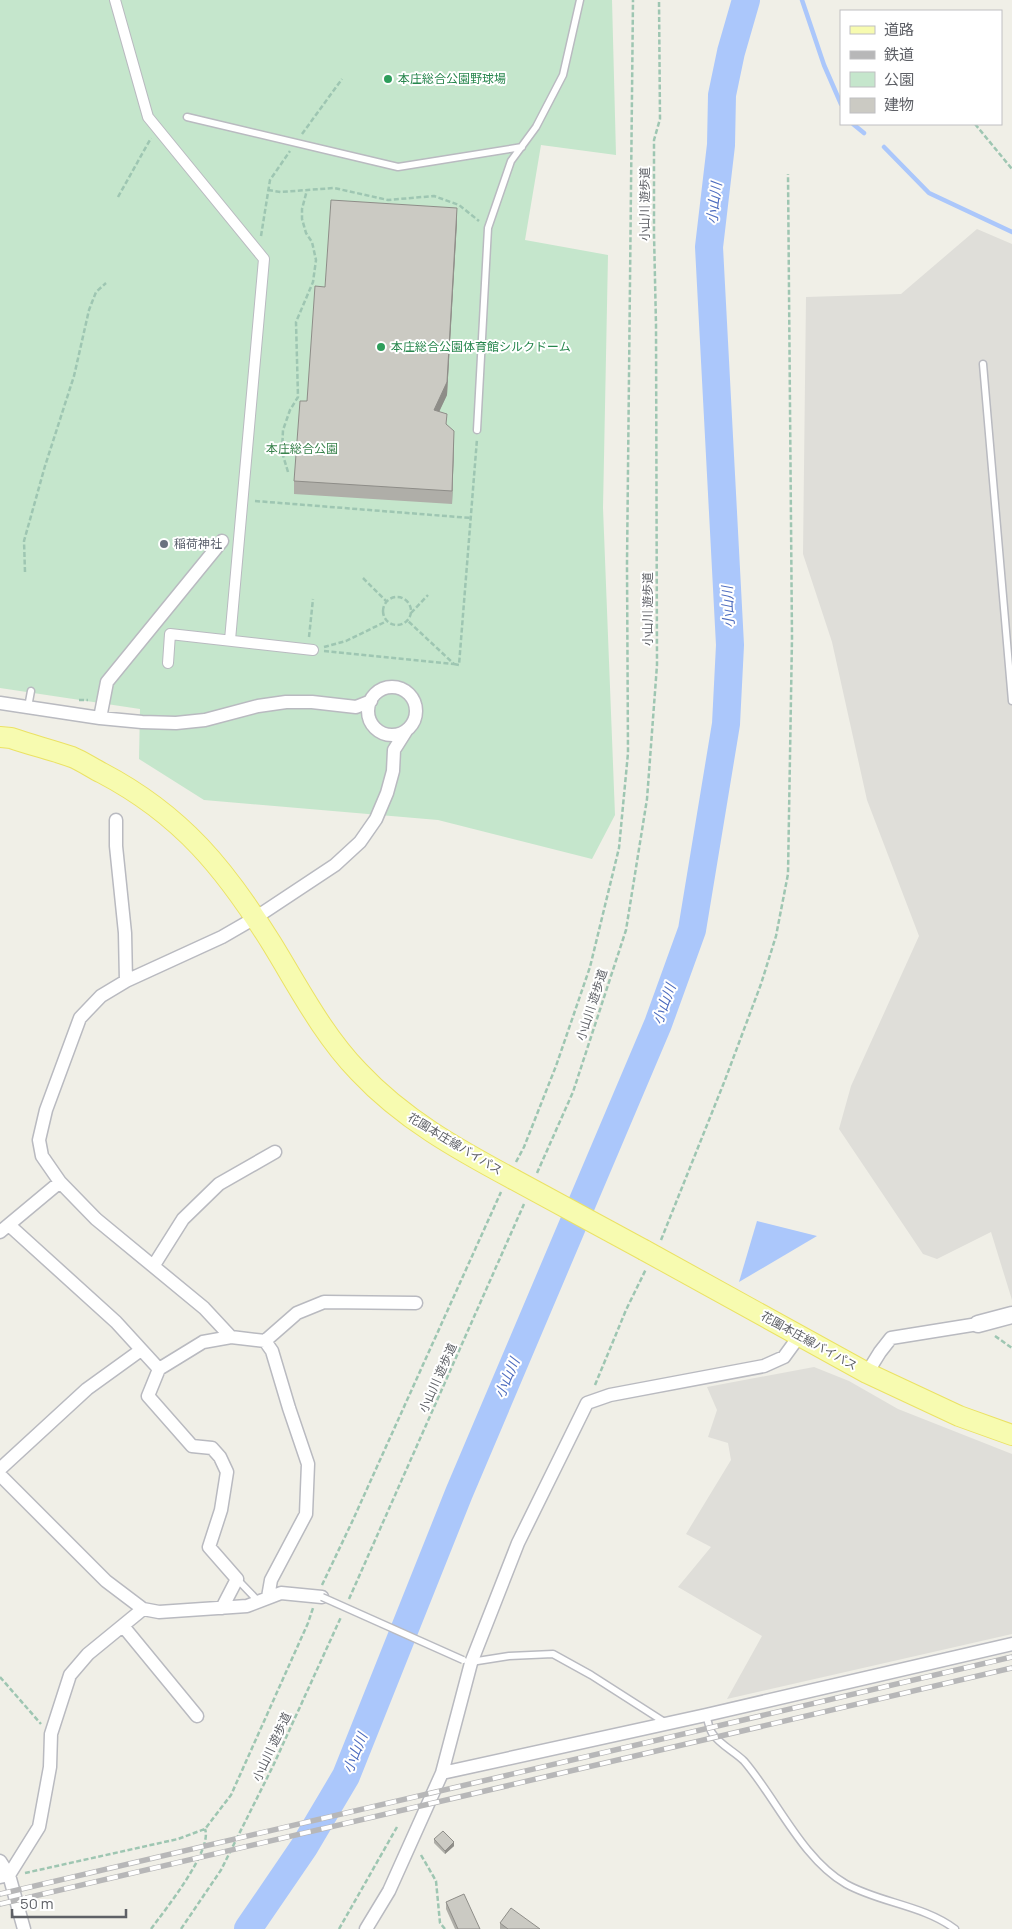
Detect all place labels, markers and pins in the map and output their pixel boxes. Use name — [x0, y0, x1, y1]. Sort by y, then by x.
place label: 本庄総合公園野球場 — [398, 70, 506, 87]
marker: 本庄総合公園野球場 — [382, 73, 394, 85]
place label: 本庄総合公園体育館シルクドーム — [391, 338, 571, 355]
marker: 本庄総合公園体育館シルクドーム — [375, 341, 387, 353]
place label: 稲荷神社 — [174, 535, 222, 552]
marker: 稲荷神社 — [158, 538, 170, 550]

